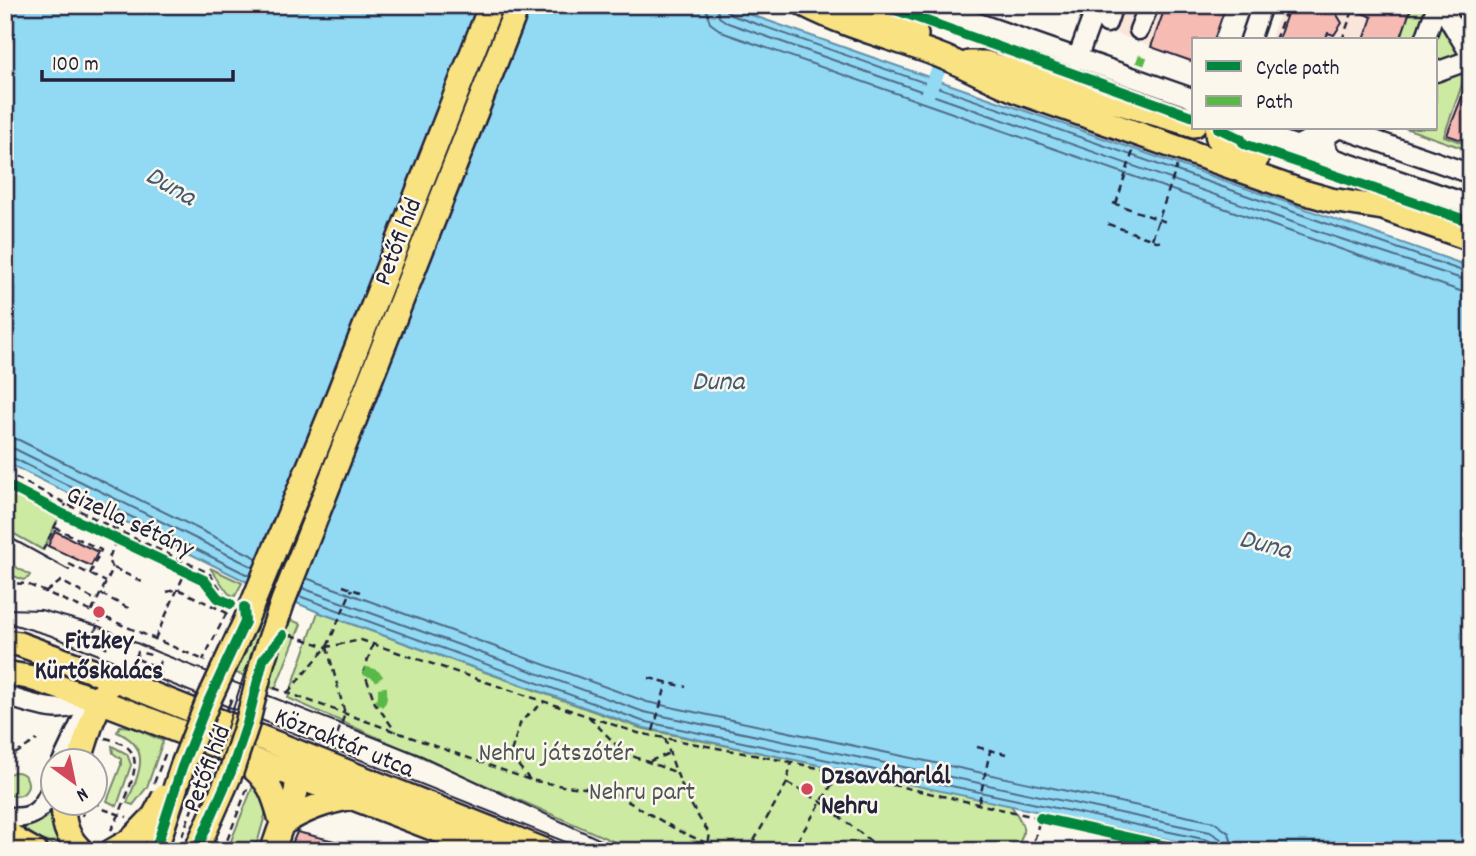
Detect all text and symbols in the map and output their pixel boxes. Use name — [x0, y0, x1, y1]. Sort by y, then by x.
scale bar — [42, 38, 233, 82]
legend — [1192, 38, 1438, 130]
text: 100 m — [52, 51, 99, 81]
text: Cycle path — [1256, 55, 1339, 85]
text: Path — [1256, 89, 1293, 119]
water label: Duna — [137, 158, 204, 220]
street label: Petőfi híd — [366, 193, 433, 291]
water label: Duna — [692, 364, 746, 404]
street label: Gizella sétány — [60, 477, 200, 569]
water label: Duna — [1234, 521, 1297, 573]
marker: Fitzkey Kürtőskalács — [91, 604, 107, 620]
place label: Fitzkey Kürtőskalács — [35, 624, 163, 691]
street label: Közraktár utca — [268, 699, 420, 789]
street label: Petőfi híd — [175, 720, 242, 818]
park label: Nehru játszótér — [478, 736, 634, 773]
north arrow — [38, 748, 108, 818]
place label: Dzsaváharlál Nehru — [821, 759, 951, 826]
park label: Nehru part — [589, 775, 696, 812]
text: N — [70, 779, 93, 807]
marker: Dzsaváharlál Nehru — [799, 781, 815, 797]

